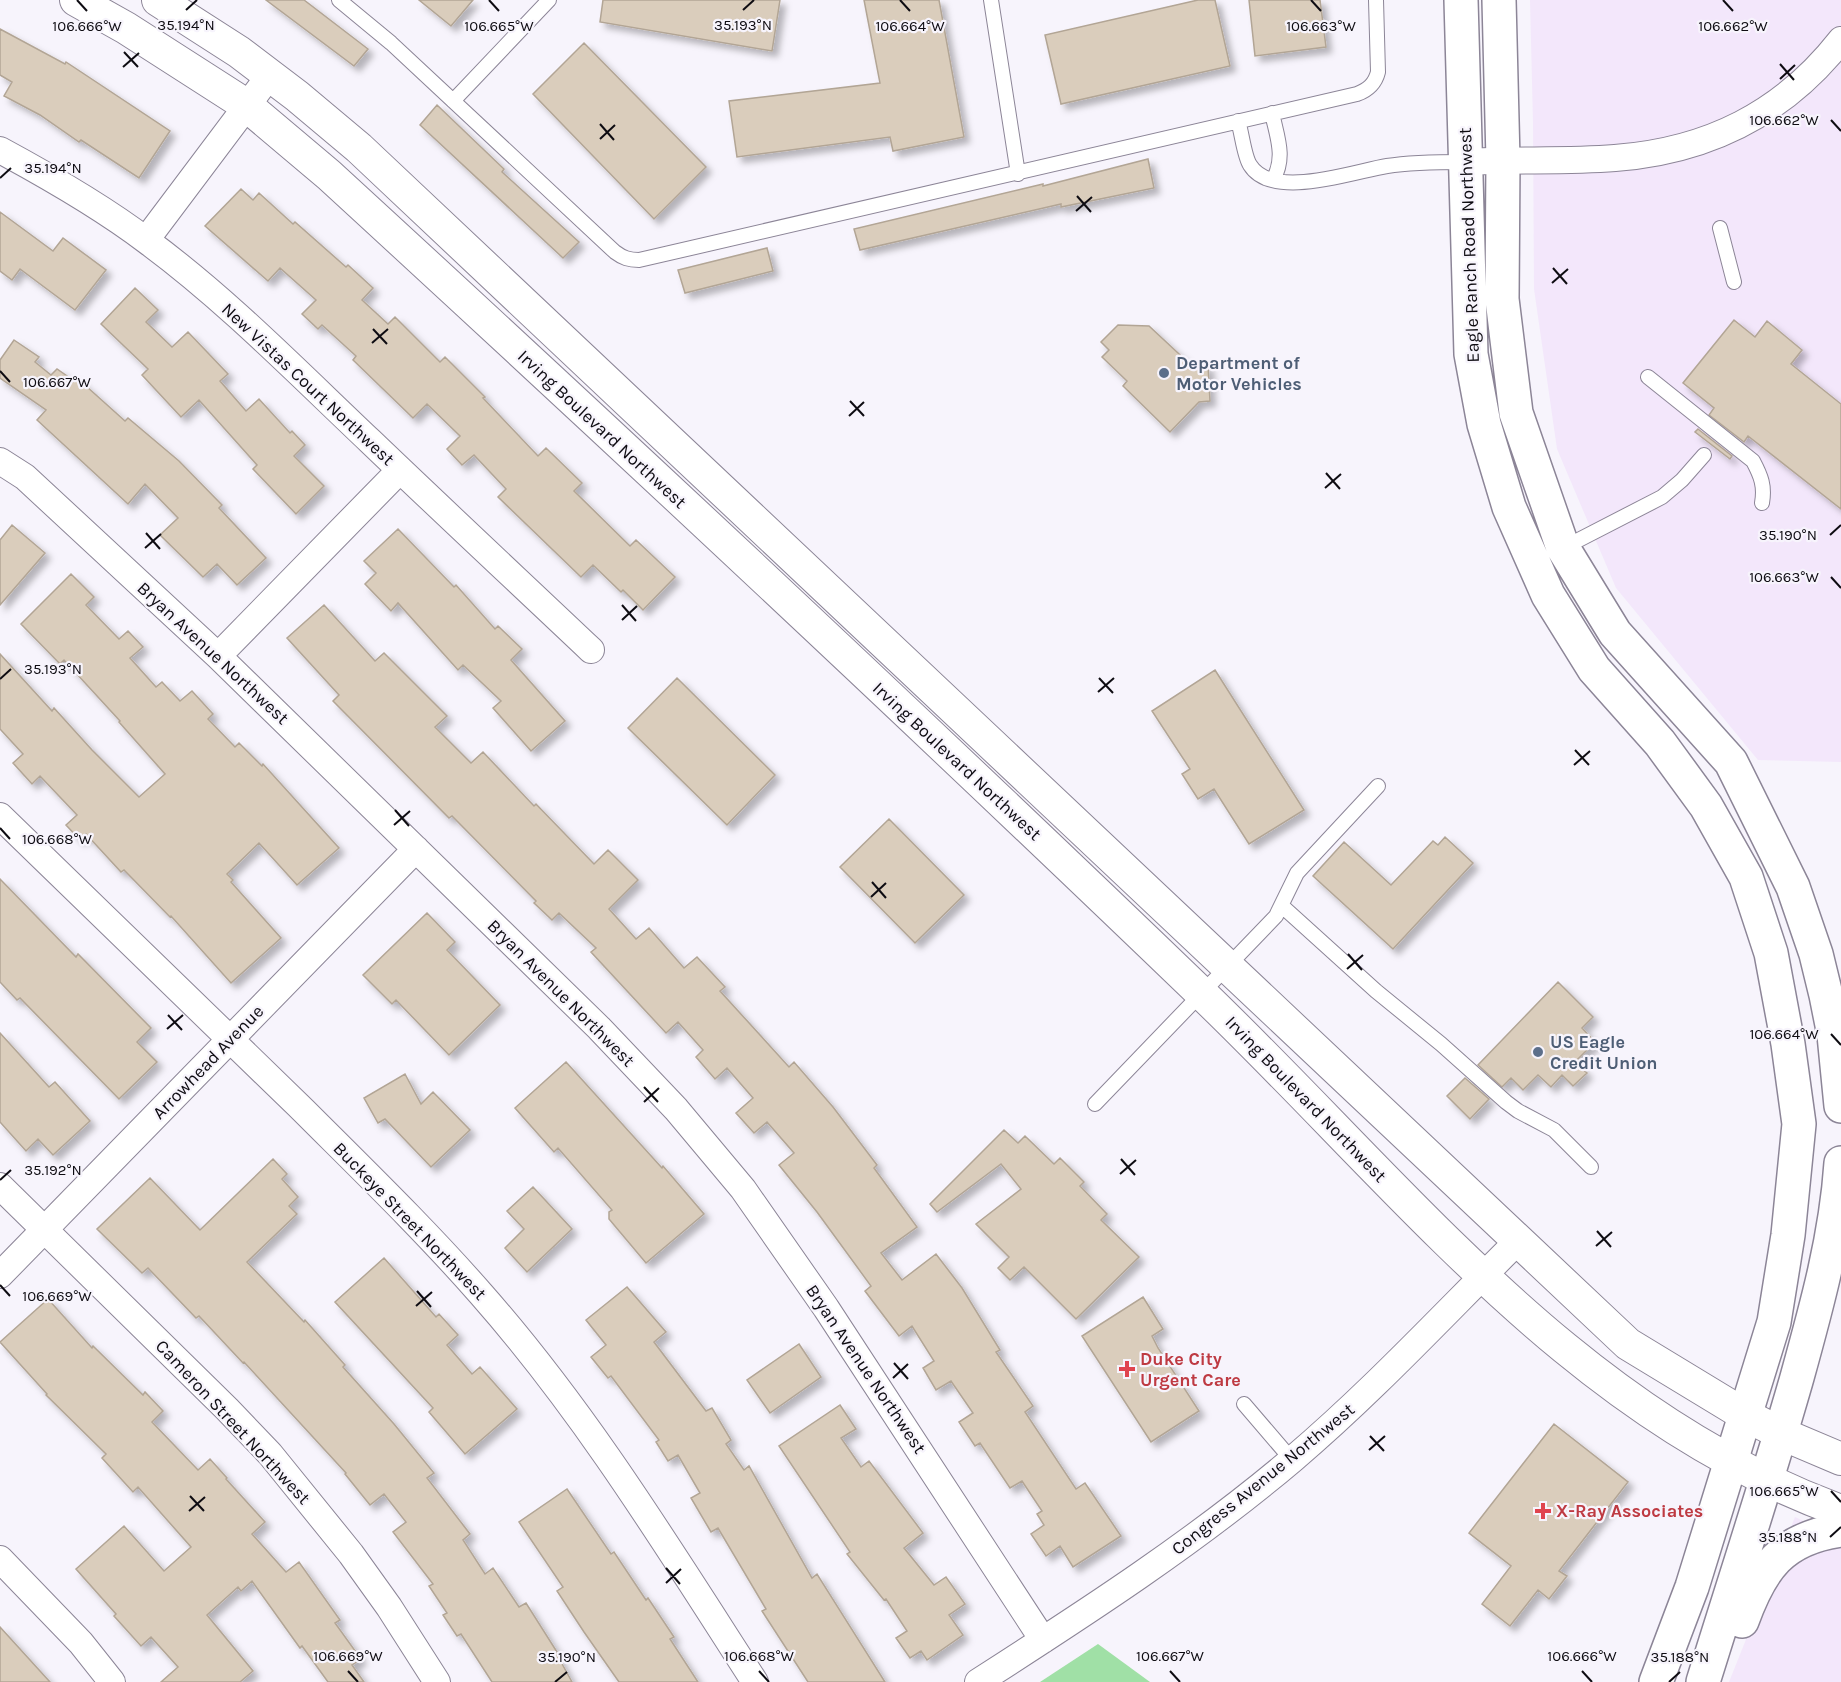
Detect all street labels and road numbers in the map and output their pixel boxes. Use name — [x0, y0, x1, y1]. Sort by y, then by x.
street label: Eagle Ranch Road Northwest — [1454, 127, 1484, 363]
street label: New Vistas Court Northwest — [217, 298, 399, 470]
street label: Irving Boulevard Northwest — [513, 345, 691, 513]
street label: Bryan Avenue Northwest — [133, 577, 294, 729]
street label: Irving Boulevard Northwest — [868, 677, 1046, 845]
street label: Bryan Avenue Northwest — [483, 915, 639, 1071]
street label: Arrowhead Avenue — [148, 1000, 268, 1124]
street label: Irving Boulevard Northwest — [1221, 1011, 1391, 1187]
street label: Buckeye Street Northwest — [329, 1137, 491, 1305]
street label: Bryan Avenue Northwest — [801, 1280, 931, 1458]
street label: Cameron Street Northwest — [151, 1335, 315, 1509]
street label: Congress Avenue Northwest — [1167, 1398, 1359, 1560]

